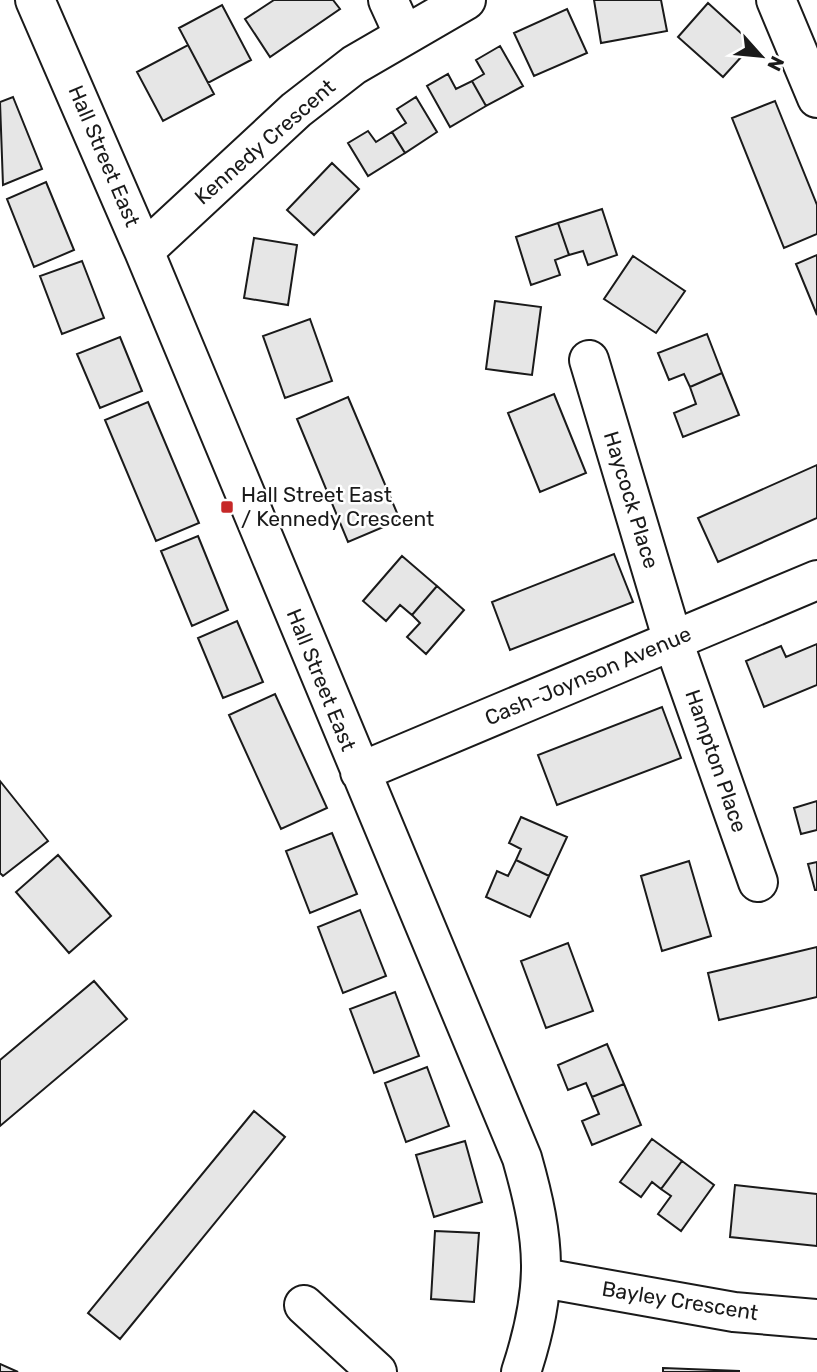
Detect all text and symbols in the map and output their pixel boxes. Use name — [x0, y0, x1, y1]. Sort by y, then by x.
north arrow — [726, 21, 796, 91]
text: N — [762, 52, 789, 75]
street label: Kennedy Crescent — [189, 74, 340, 209]
street label: Hall Street East — [63, 81, 145, 230]
street label: Haycock Place — [599, 428, 664, 571]
place label: Hall Street East / Kennedy Crescent — [241, 482, 434, 531]
marker: Hall Street East / Kennedy Crescent — [219, 499, 235, 515]
street label: Hall Street East — [282, 605, 361, 755]
street label: Cash-Joynson Avenue — [481, 621, 695, 730]
street label: Hampton Place — [680, 686, 753, 836]
street label: Bayley Crescent — [600, 1276, 760, 1325]

